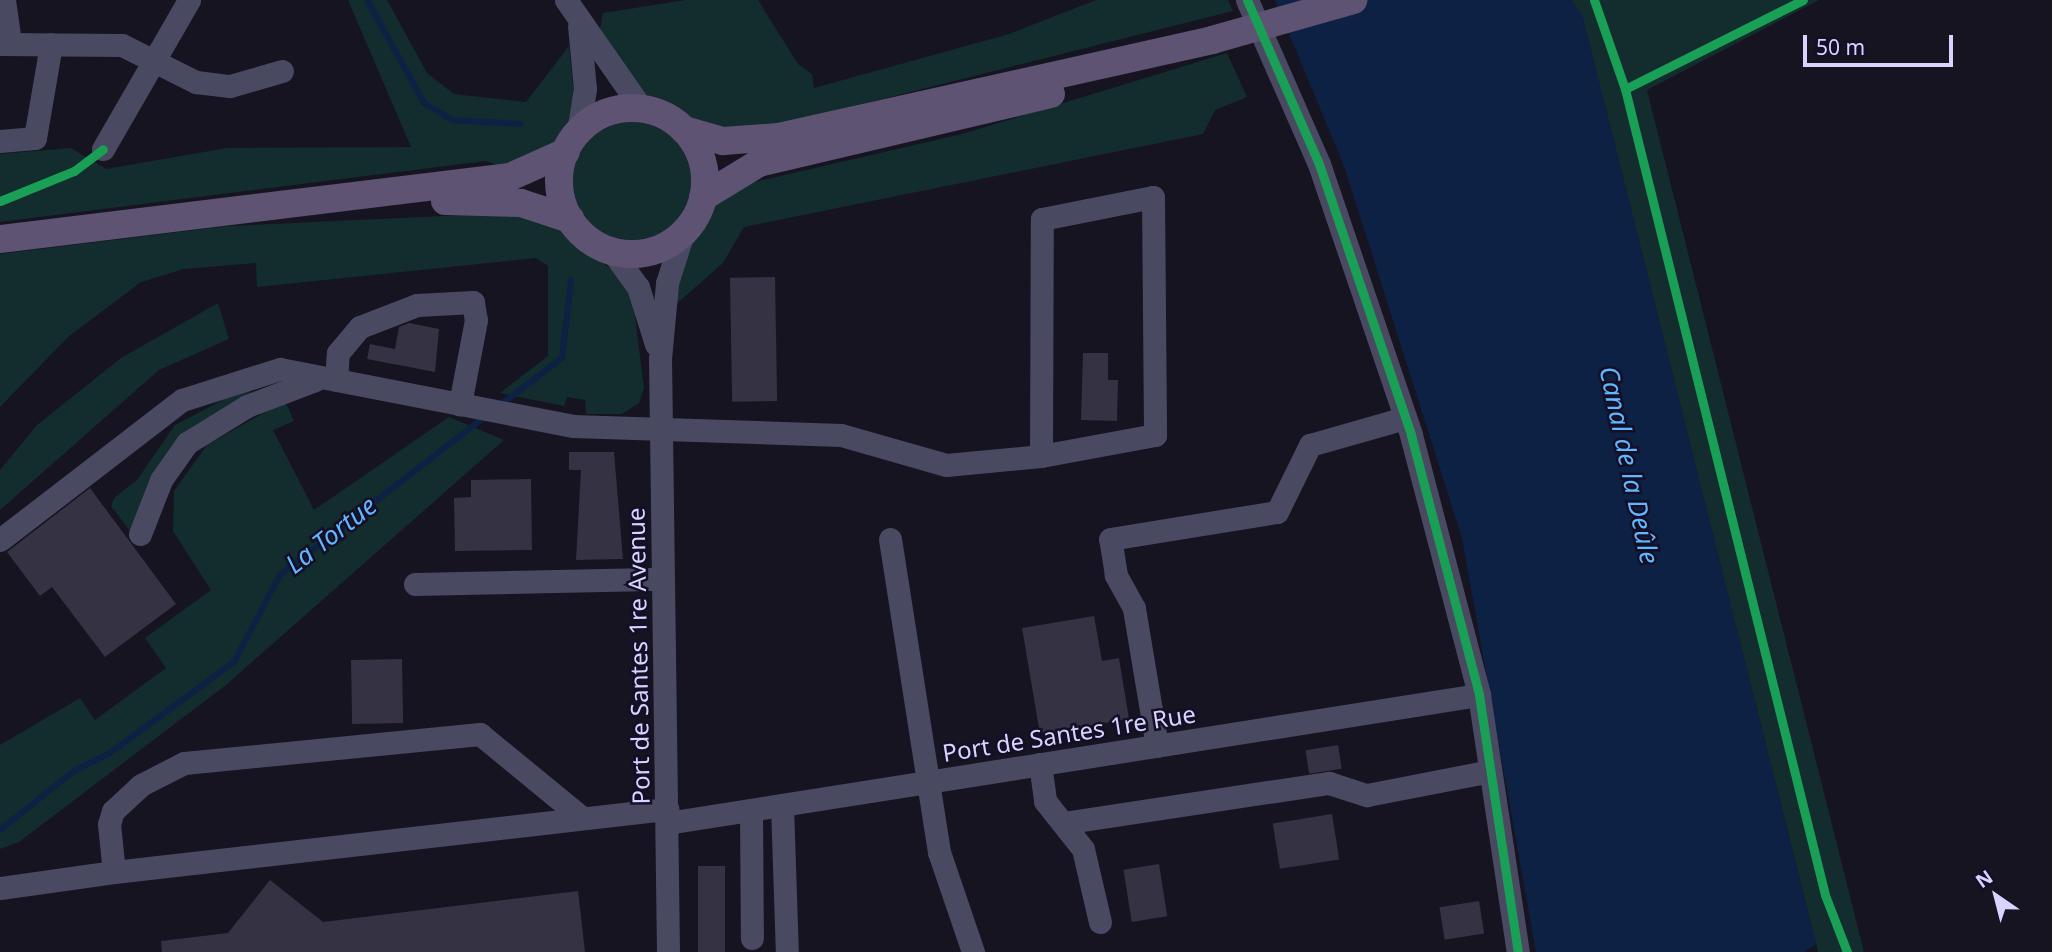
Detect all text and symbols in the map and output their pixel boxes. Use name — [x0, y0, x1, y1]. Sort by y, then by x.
scale bar — [1807, 21, 1958, 65]
text: 50 m — [1816, 33, 1865, 61]
water label: Canal de la Deûle — [1593, 363, 1665, 567]
water label: La Tortue — [279, 490, 383, 580]
street label: Port de Santes 1re Avenue — [621, 507, 655, 805]
street label: Port de Santes 1re Rue — [940, 699, 1198, 767]
north arrow — [1961, 861, 2031, 931]
text: N — [1970, 864, 1998, 894]

